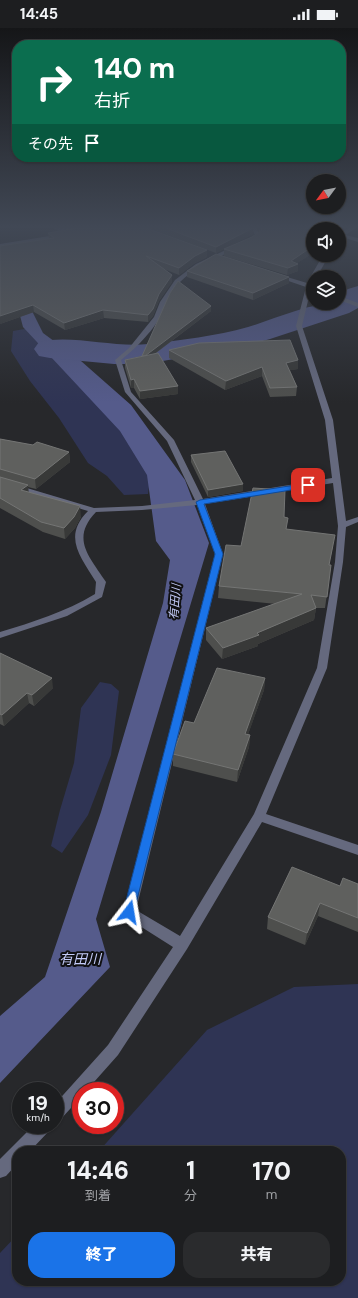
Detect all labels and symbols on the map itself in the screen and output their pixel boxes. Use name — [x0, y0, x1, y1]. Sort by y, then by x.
north arrow — [306, 174, 346, 214]
pin — [291, 468, 325, 502]
water label: 有田川 — [165, 581, 185, 621]
position arrow — [108, 891, 150, 933]
water label: 有田川 — [59, 950, 103, 968]
speed limit sign: 30 — [72, 1082, 124, 1134]

